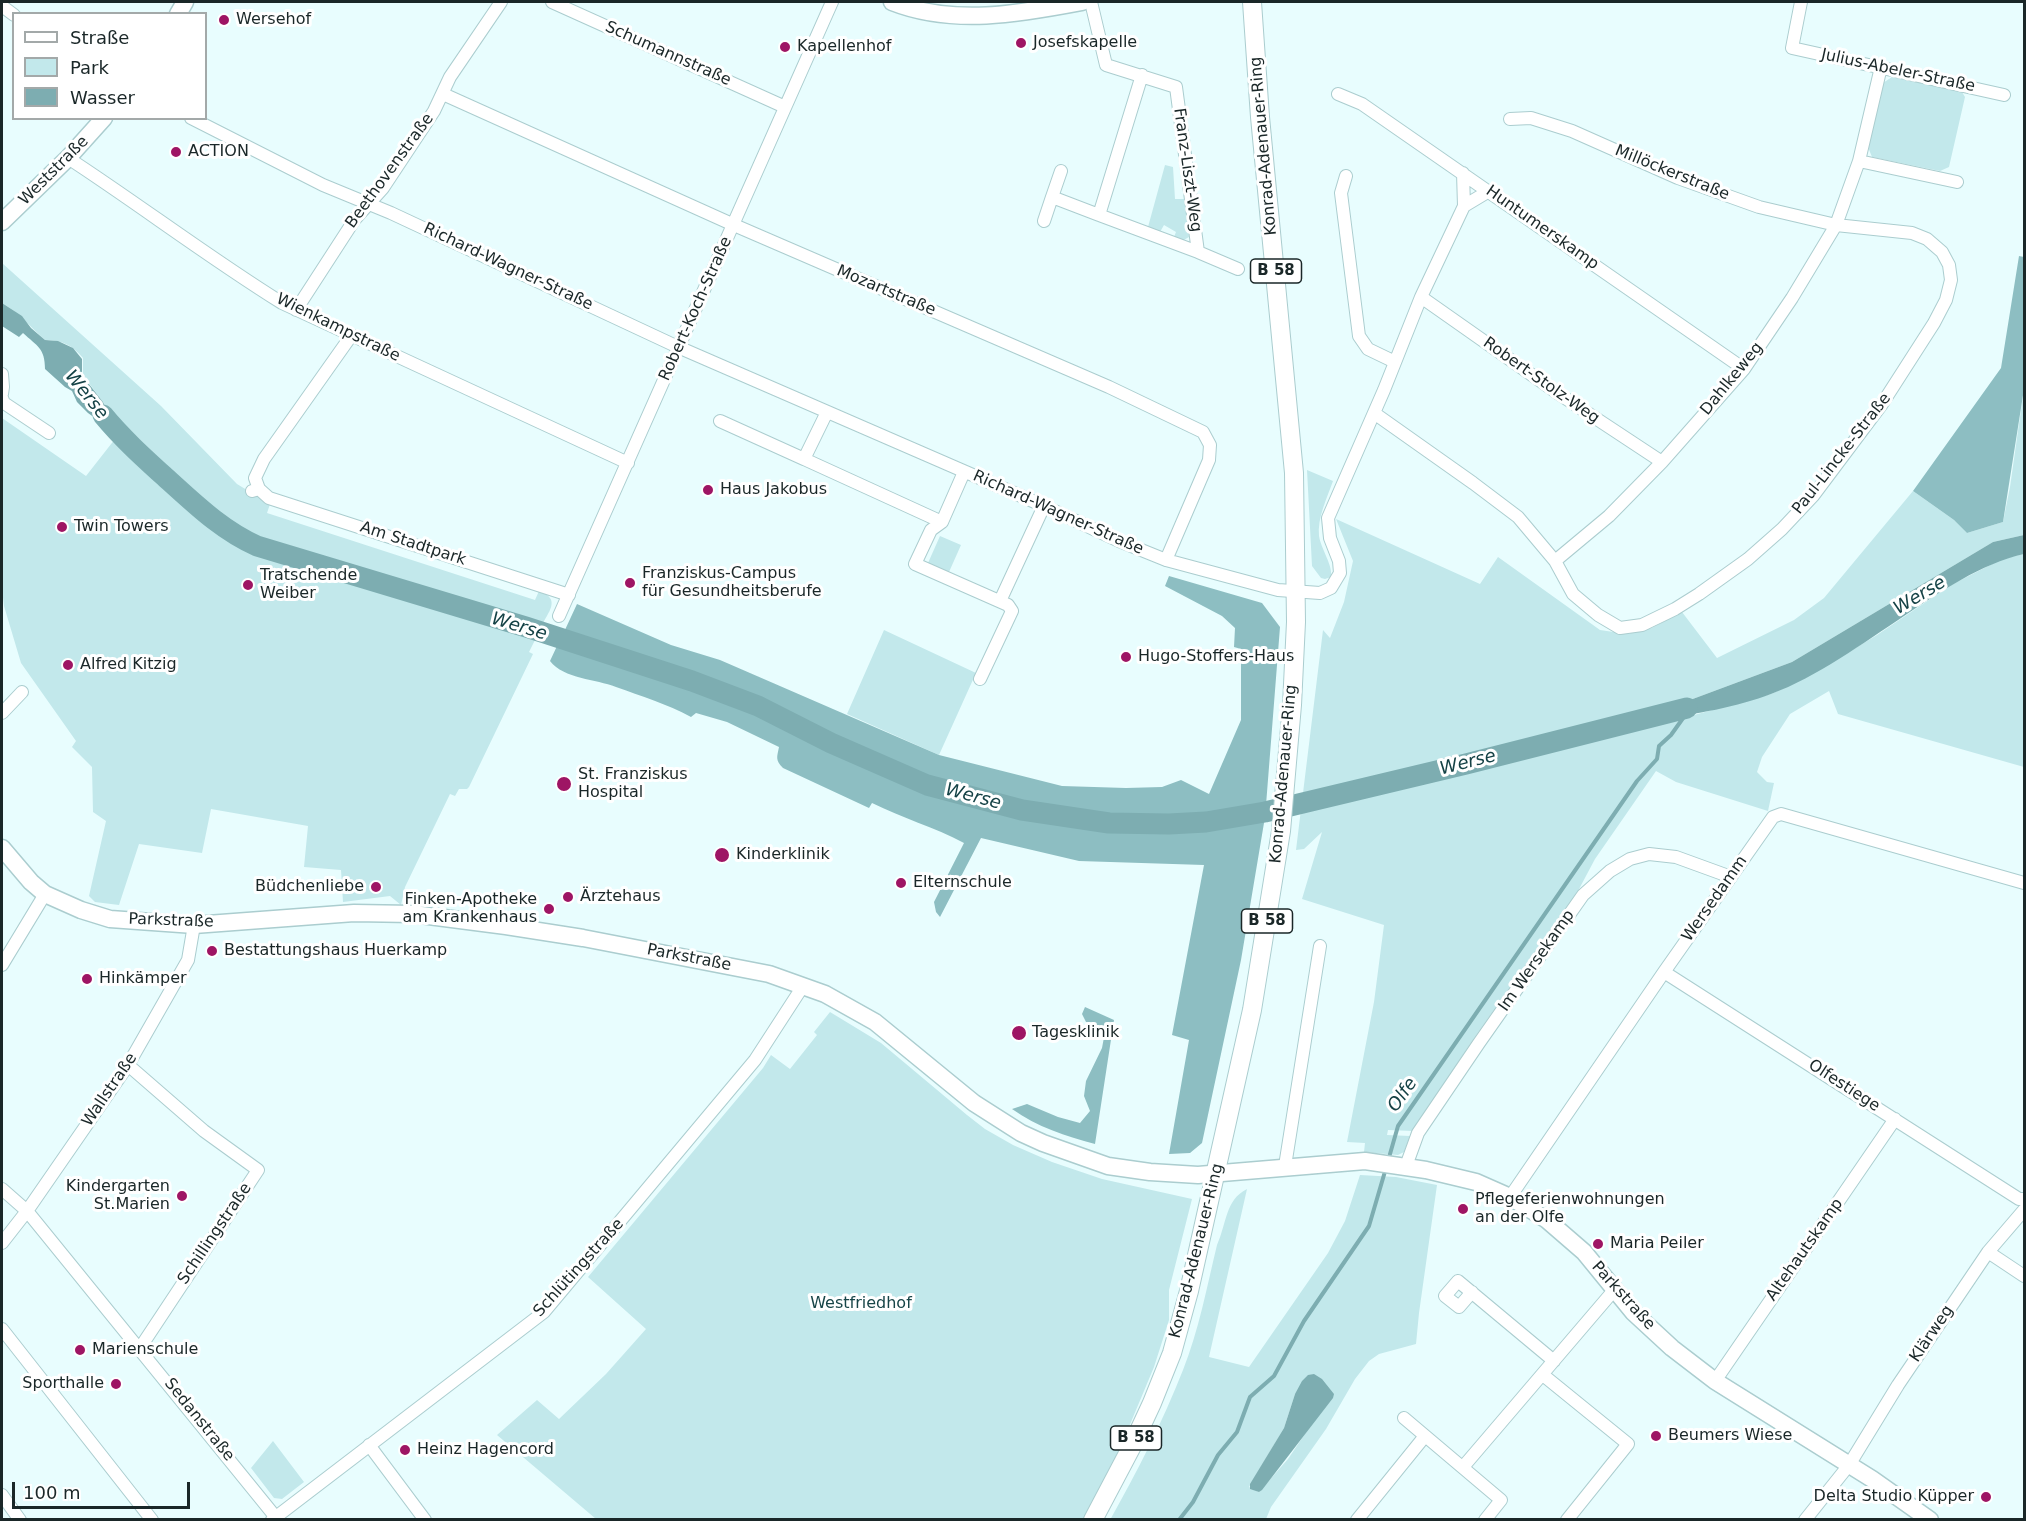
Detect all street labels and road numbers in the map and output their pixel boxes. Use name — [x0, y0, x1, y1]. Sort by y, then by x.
street label: Schumannstraße — [602, 18, 734, 90]
street label: Julius-Abeler-Straße — [1819, 45, 1977, 97]
street label: Konrad-Adenauer-Ring — [1247, 56, 1281, 236]
street label: Franz-Liszt-Weg — [1169, 107, 1205, 233]
street label: Beethovenstraße — [342, 110, 438, 232]
street label: Weststraße — [15, 132, 93, 210]
street label: Millöckerstraße — [1612, 141, 1732, 205]
street label: Huntumerskamp — [1482, 182, 1602, 274]
street label: Richard-Wagner-Straße — [420, 219, 596, 315]
street label: Robert-Koch-Straße — [656, 234, 736, 384]
road number: B 58 — [1250, 259, 1302, 283]
street label: Mozartstraße — [834, 262, 938, 320]
street label: Wienkampstraße — [273, 290, 403, 366]
street label: Robert-Stolz-Weg — [1479, 334, 1603, 428]
street label: Dahlkeweg — [1697, 339, 1767, 419]
street label: Paul-Lincke-Straße — [1789, 390, 1895, 518]
street label: Richard-Wagner-Straße — [970, 467, 1146, 559]
street label: Am Stadtpark — [358, 518, 468, 570]
street label: Konrad-Adenauer-Ring — [1267, 684, 1301, 864]
street label: Wersedamm — [1678, 852, 1752, 946]
street label: Im Wersekamp — [1495, 907, 1579, 1015]
road number: B 58 — [1242, 909, 1292, 933]
street label: Parkstraße — [128, 910, 214, 932]
street label: Parkstraße — [645, 940, 733, 976]
street label: Wallstraße — [78, 1050, 142, 1130]
street label: Olfestiege — [1805, 1056, 1883, 1116]
street label: Konrad-Adenauer-Ring — [1166, 1162, 1228, 1340]
street label: Schillingstraße — [174, 1180, 256, 1288]
street label: Altehautskamp — [1763, 1195, 1847, 1305]
street label: Schlütingstraße — [530, 1215, 628, 1321]
street label: Parkstraße — [1587, 1258, 1659, 1334]
street label: Klärweg — [1906, 1302, 1958, 1366]
street label: Sedanstraße — [160, 1375, 238, 1465]
road number: B 58 — [1110, 1426, 1162, 1450]

